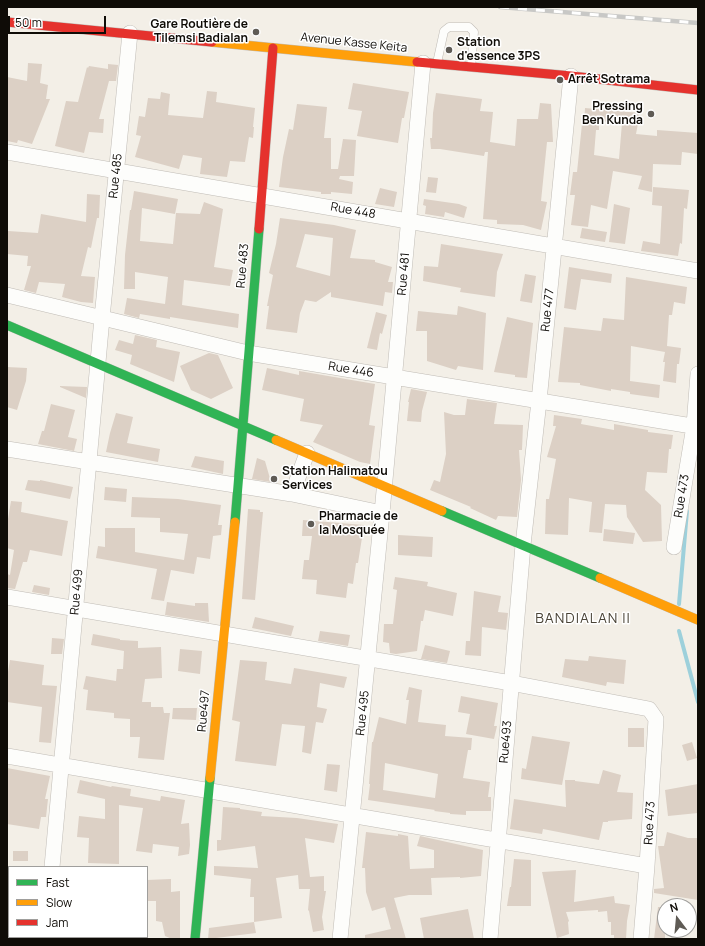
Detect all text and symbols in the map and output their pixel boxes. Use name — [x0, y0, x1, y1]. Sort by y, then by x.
scale bar — [10, 8, 108, 34]
text: 50 m — [15, 14, 42, 31]
place label: Gare Routière de Tilemsi Badialan — [150, 18, 248, 46]
marker: Gare Routière de Tilemsi Badialan — [251, 27, 261, 37]
street label: Avenue Kasse Keita — [300, 30, 408, 56]
place label: Station d'essence 3PS — [457, 36, 540, 64]
marker: Station d'essence 3PS — [444, 45, 454, 55]
place label: Arrêt Sotrama — [568, 73, 650, 87]
marker: Arrêt Sotrama — [555, 75, 565, 85]
place label: Pressing Ben Kunda — [582, 100, 643, 128]
marker: Pressing Ben Kunda — [646, 109, 656, 119]
street label: Rue 485 — [106, 153, 126, 199]
street label: Rue 448 — [329, 200, 377, 222]
street label: Rue 483 — [234, 243, 252, 289]
street label: Rue 481 — [395, 252, 413, 296]
street label: Rue 477 — [539, 288, 557, 332]
street label: Rue 446 — [327, 359, 375, 381]
place label: Station Halimatou Services — [282, 465, 388, 493]
street label: Rue 473 — [671, 473, 693, 519]
marker: Station Halimatou Services — [269, 474, 279, 484]
place label: Pharmacie de la Mosquée — [319, 510, 398, 538]
marker: Pharmacie de la Mosquée — [306, 519, 316, 529]
street label: Rue 499 — [68, 568, 86, 616]
district label: BANDIALAN II — [535, 611, 631, 627]
street label: Rue497 — [195, 689, 213, 733]
street label: Rue 495 — [353, 690, 373, 736]
street label: Rue493 — [497, 720, 515, 764]
street label: Rue 473 — [642, 801, 658, 845]
legend — [8, 866, 148, 938]
text: Fast — [46, 874, 70, 891]
text: Slow — [46, 894, 72, 911]
north arrow — [657, 898, 697, 938]
text: N — [668, 899, 680, 915]
text: Jam — [46, 914, 68, 931]

